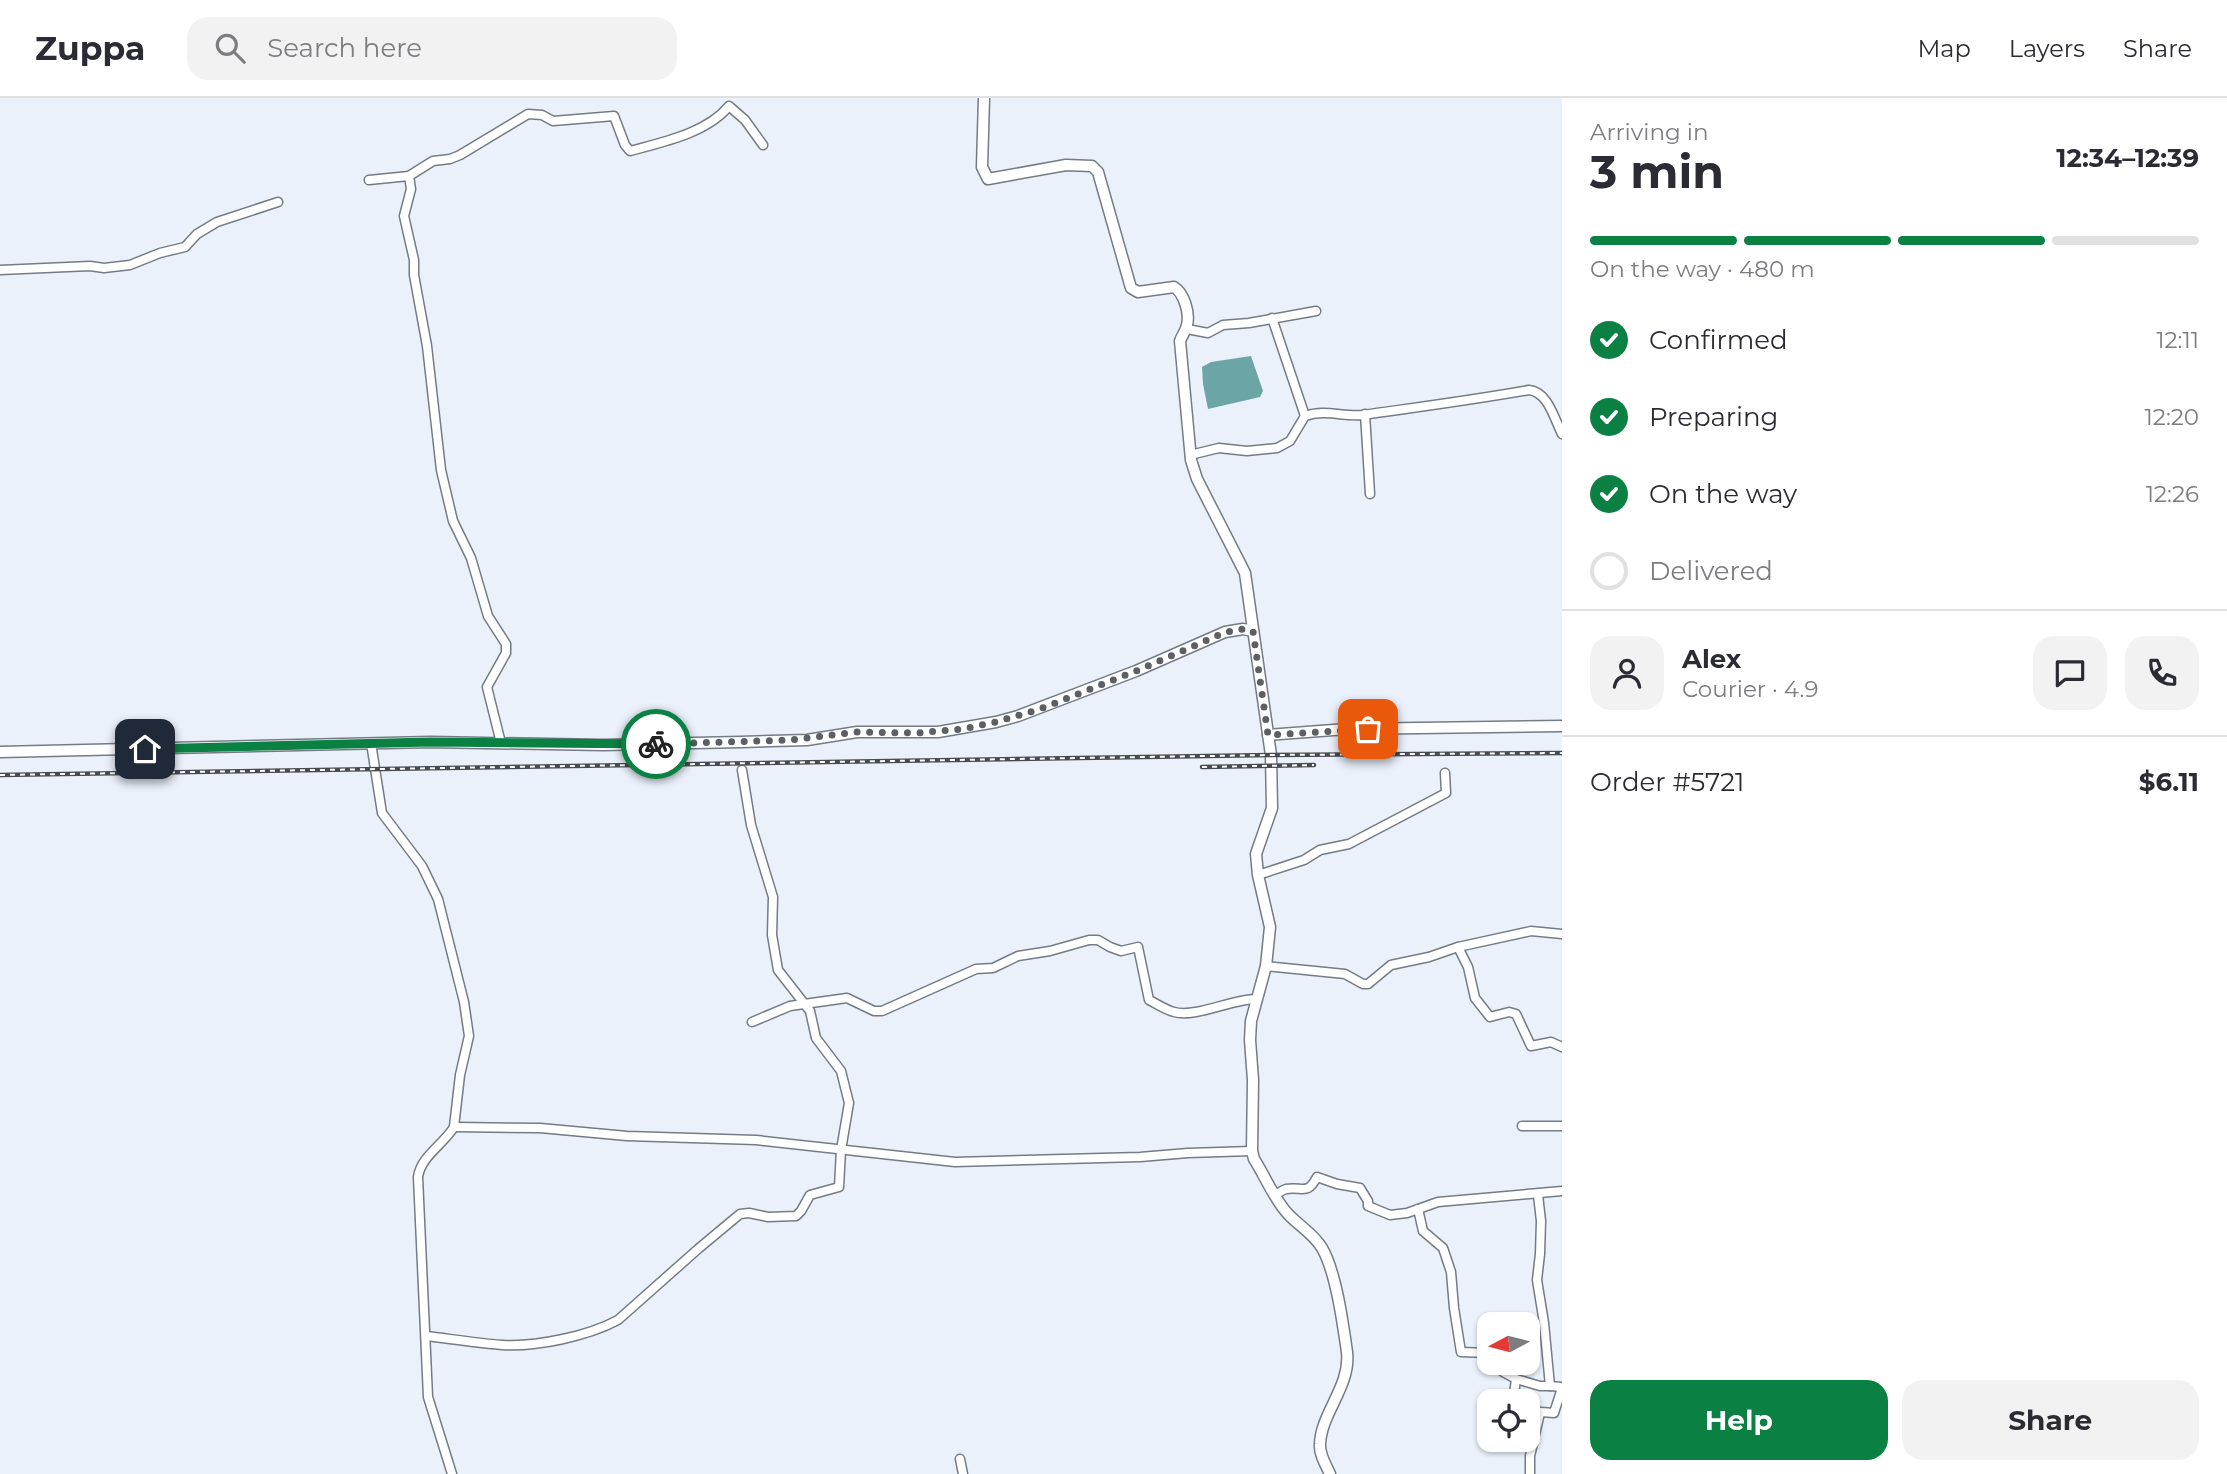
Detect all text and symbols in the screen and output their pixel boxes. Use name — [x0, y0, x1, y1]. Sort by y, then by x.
search box — [187, 17, 677, 80]
text: Zuppa — [35, 28, 145, 68]
icon: search — [211, 29, 249, 67]
text: Search here — [267, 32, 422, 64]
text: Map — [1917, 34, 1971, 63]
text: Layers — [2009, 34, 2085, 63]
text: Share — [2123, 34, 2192, 63]
text: Arriving in — [1590, 118, 1709, 146]
text: 12:34–12:39 — [2056, 142, 2199, 174]
text: 3 min — [1590, 143, 1724, 200]
text: On the way · 480 m — [1590, 255, 1815, 283]
icon: check — [1590, 321, 1628, 359]
text: Confirmed — [1649, 324, 1788, 356]
text: 12:11 — [2156, 326, 2199, 354]
icon: check — [1590, 398, 1628, 436]
text: Preparing — [1649, 401, 1778, 433]
text: 12:20 — [2145, 403, 2199, 431]
icon: check — [1590, 475, 1628, 513]
text: On the way — [1649, 478, 1797, 510]
text: 12:26 — [2146, 480, 2199, 508]
text: Delivered — [1649, 555, 1773, 587]
button: person — [1590, 636, 1664, 710]
button: chat — [2033, 636, 2107, 710]
button: phone — [2125, 636, 2199, 710]
text: Alex — [1682, 643, 1741, 675]
text: Courier · 4.9 — [1682, 675, 1818, 703]
pin — [1338, 699, 1398, 759]
courier — [621, 709, 691, 779]
icon: bag — [1349, 710, 1387, 748]
pin — [115, 719, 175, 779]
icon: bike — [637, 725, 675, 763]
icon: home — [126, 730, 164, 768]
text: Order #5721 — [1590, 766, 1744, 798]
text: $6.11 — [2139, 766, 2199, 798]
north arrow — [1477, 1312, 1540, 1376]
map controls — [1477, 1312, 1540, 1452]
button: Help — [1590, 1380, 1888, 1460]
button: Share — [1902, 1380, 2199, 1460]
button: locate — [1477, 1389, 1540, 1452]

